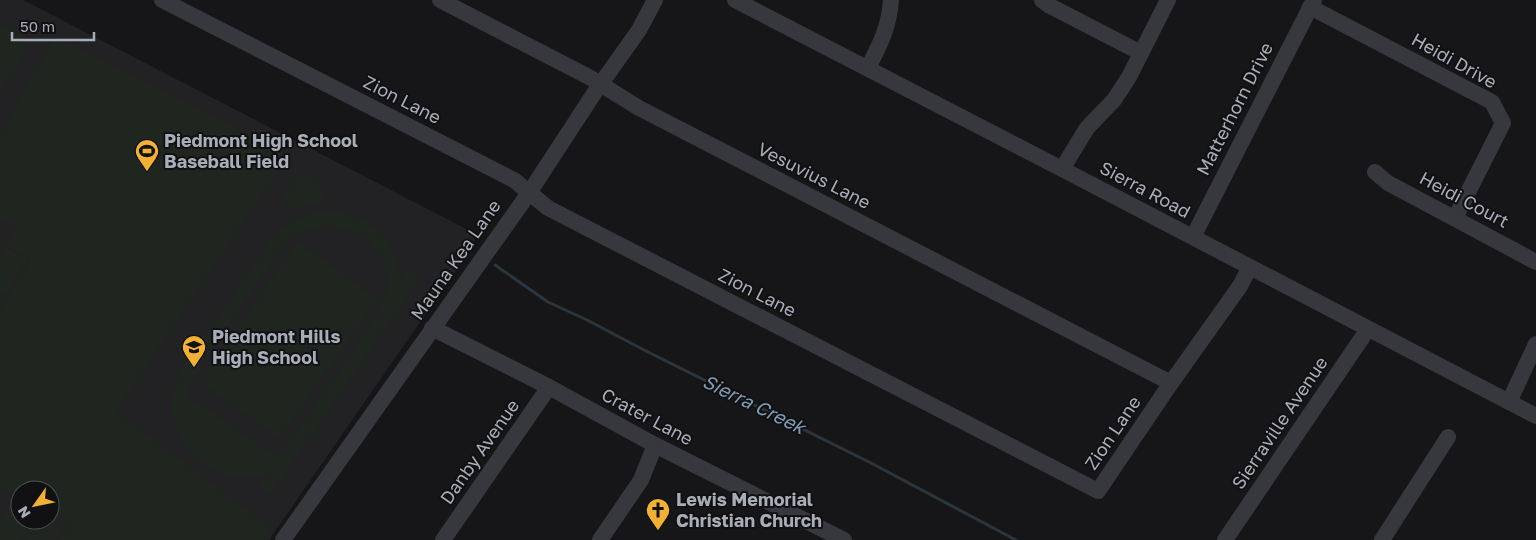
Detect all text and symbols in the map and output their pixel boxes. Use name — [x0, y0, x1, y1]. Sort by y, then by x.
scale bar — [12, 10, 95, 42]
text: 50 m — [20, 17, 55, 35]
street label: Heidi Drive — [1408, 28, 1501, 93]
street label: Matterhorn Drive — [1191, 38, 1277, 179]
street label: Zion Lane — [360, 70, 445, 128]
place label: Piedmont High School Baseball Field — [164, 129, 358, 172]
street label: Vesuvius Lane — [754, 137, 875, 213]
sports icon: Piedmont High School Baseball Field — [134, 138, 160, 172]
street label: Sierra Road — [1096, 156, 1195, 222]
street label: Heidi Court — [1416, 166, 1513, 232]
street label: Mauna Kea Lane — [406, 195, 505, 324]
street label: Zion Lane — [715, 263, 800, 321]
place label: Piedmont Hills High School — [212, 325, 341, 368]
school or university icon: Piedmont Hills High School — [181, 334, 207, 368]
street label: Sierraville Avenue — [1227, 352, 1332, 493]
water label: Sierra Creek — [699, 369, 811, 439]
street label: Crater Lane — [598, 383, 697, 449]
street label: Zion Lane — [1080, 391, 1145, 473]
street label: Danby Avenue — [435, 395, 523, 508]
north arrow — [10, 480, 60, 530]
place label: Lewis Memorial Christian Church — [676, 488, 822, 531]
church icon: Lewis Memorial Christian Church — [645, 497, 671, 531]
text: N — [14, 503, 34, 521]

